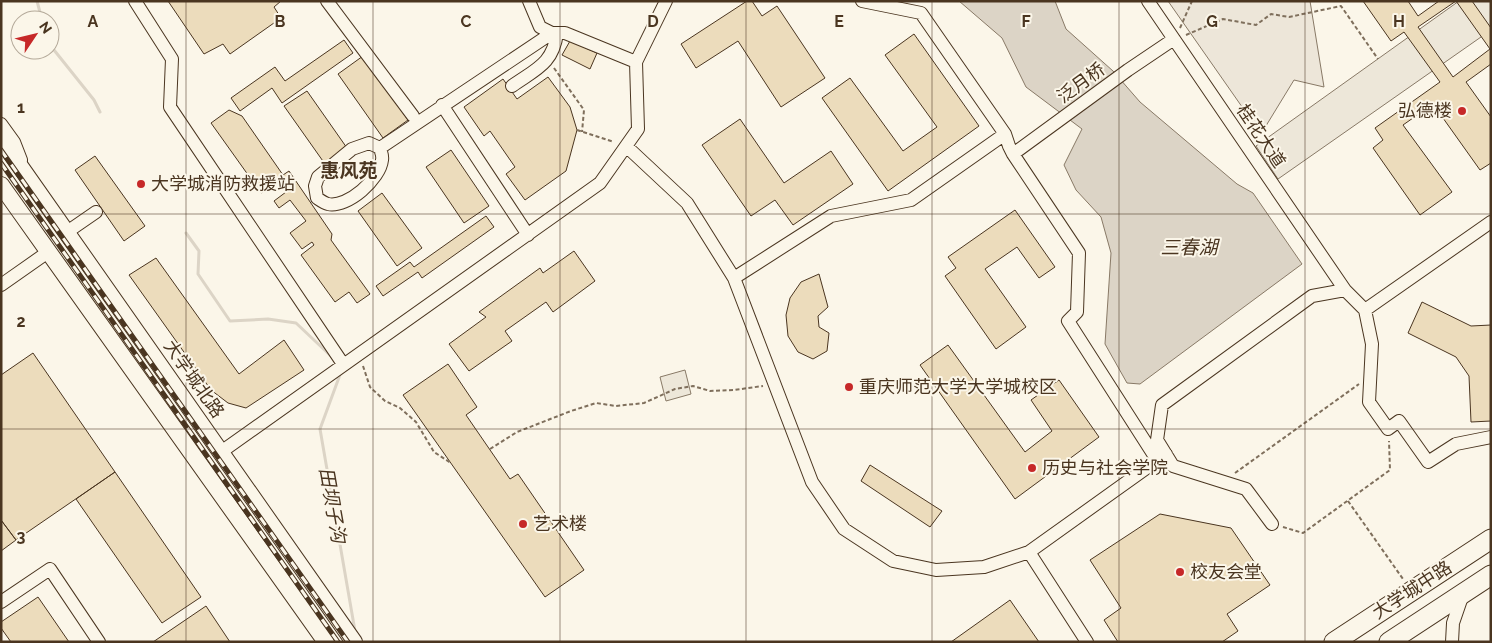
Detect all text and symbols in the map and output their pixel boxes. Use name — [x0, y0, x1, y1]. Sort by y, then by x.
north arrow — [10, 10, 60, 60]
text: A — [88, 12, 99, 31]
text: B — [275, 12, 286, 31]
text: C — [461, 12, 472, 31]
text: D — [647, 12, 659, 31]
text: E — [834, 12, 844, 31]
text: F — [1021, 12, 1031, 31]
text: G — [1206, 12, 1218, 31]
text: H — [1393, 12, 1405, 31]
text: N — [36, 19, 55, 37]
street label: 泛月桥 — [1053, 58, 1109, 107]
text: 1 — [17, 98, 25, 117]
street label: 桂花大道 — [1233, 100, 1290, 171]
place label: 弘德楼 — [1398, 100, 1452, 121]
marker: 弘德楼 — [1456, 105, 1468, 117]
district label: 惠风苑 — [320, 159, 378, 181]
place label: 大学城消防救援站 — [151, 173, 295, 194]
marker: 大学城消防救援站 — [135, 178, 147, 190]
water label: 三春湖 — [1160, 236, 1220, 258]
text: 2 — [16, 312, 26, 331]
street label: 大学城北路 — [160, 336, 229, 422]
place label: 重庆师范大学大学城校区 — [859, 376, 1057, 397]
marker: 重庆师范大学大学城校区 — [843, 381, 855, 393]
place label: 历史与社会学院 — [1042, 457, 1168, 478]
marker: 历史与社会学院 — [1026, 462, 1038, 474]
water label: 田坝子沟 — [316, 466, 351, 546]
place label: 艺术楼 — [533, 513, 587, 534]
marker: 艺术楼 — [517, 518, 529, 530]
text: 3 — [17, 527, 26, 546]
street label: 大学城中路 — [1368, 556, 1455, 623]
place label: 校友会堂 — [1190, 561, 1262, 582]
marker: 校友会堂 — [1174, 566, 1186, 578]

